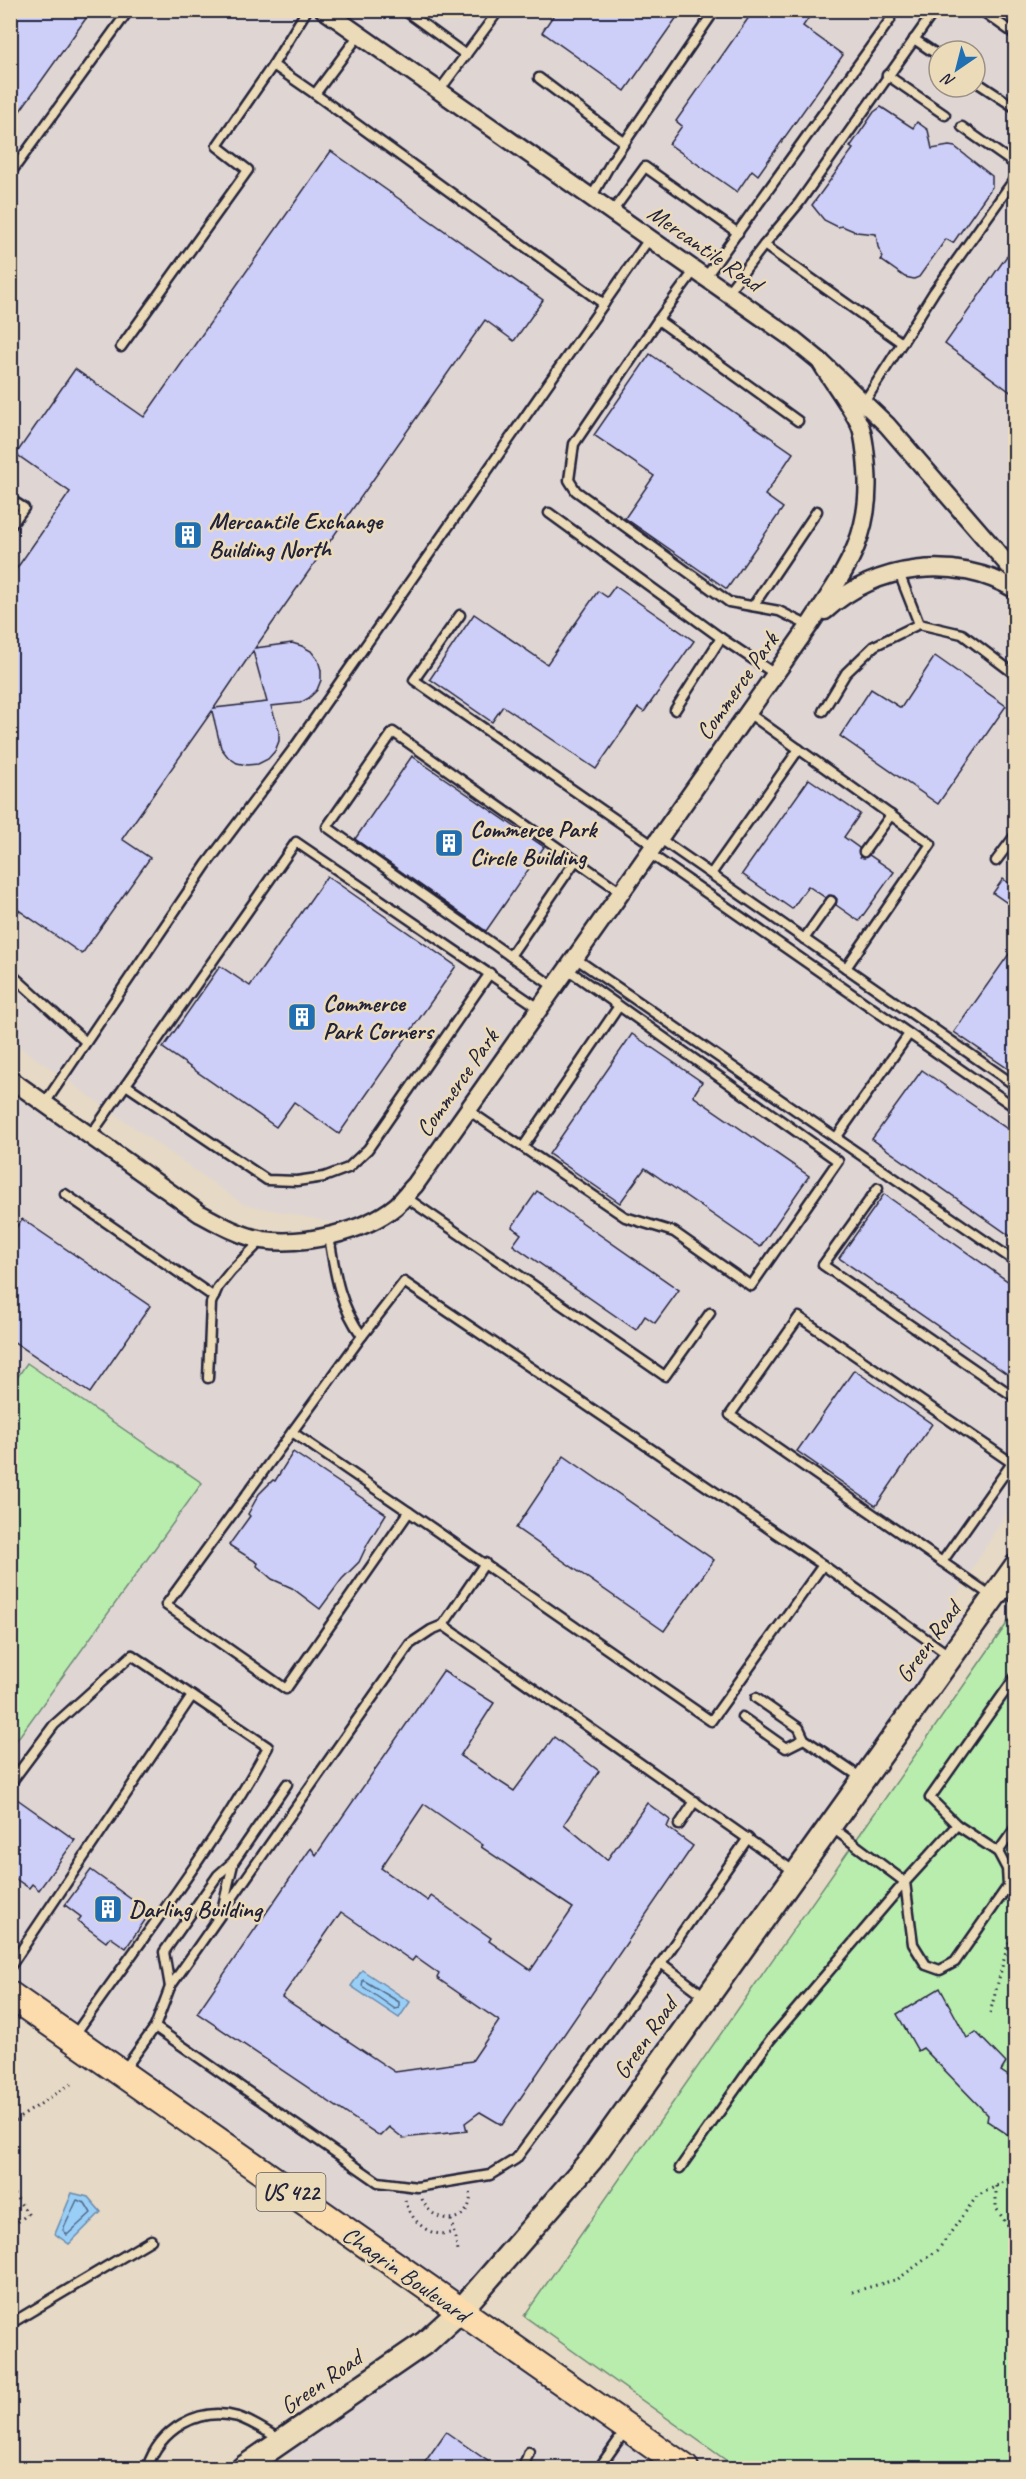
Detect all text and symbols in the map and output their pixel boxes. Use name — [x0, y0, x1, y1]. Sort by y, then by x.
north arrow — [927, 39, 987, 99]
text: N — [937, 68, 959, 92]
street label: Mercantile Road — [642, 198, 771, 300]
place label: Mercantile Exchange Building North — [209, 506, 384, 564]
building icon: Mercantile Exchange Building North — [172, 519, 204, 551]
street label: Commerce Park — [689, 625, 786, 746]
place label: Commerce Park Circle Building — [470, 814, 598, 872]
building icon: Commerce Park Circle Building — [433, 827, 465, 859]
place label: Commerce Park Corners — [323, 988, 435, 1046]
building icon: Commerce Park Corners — [286, 1001, 318, 1033]
street label: Commerce Park — [409, 1022, 506, 1143]
street label: Green Road — [889, 1593, 970, 1688]
building icon: Darling Building — [92, 1893, 124, 1925]
place label: Darling Building — [129, 1894, 264, 1924]
street label: Green Road — [606, 1988, 686, 2085]
road number: US 422 — [256, 2173, 326, 2211]
street label: Chagrin Boulevard — [336, 2219, 478, 2331]
street label: Green Road — [274, 2341, 371, 2421]

